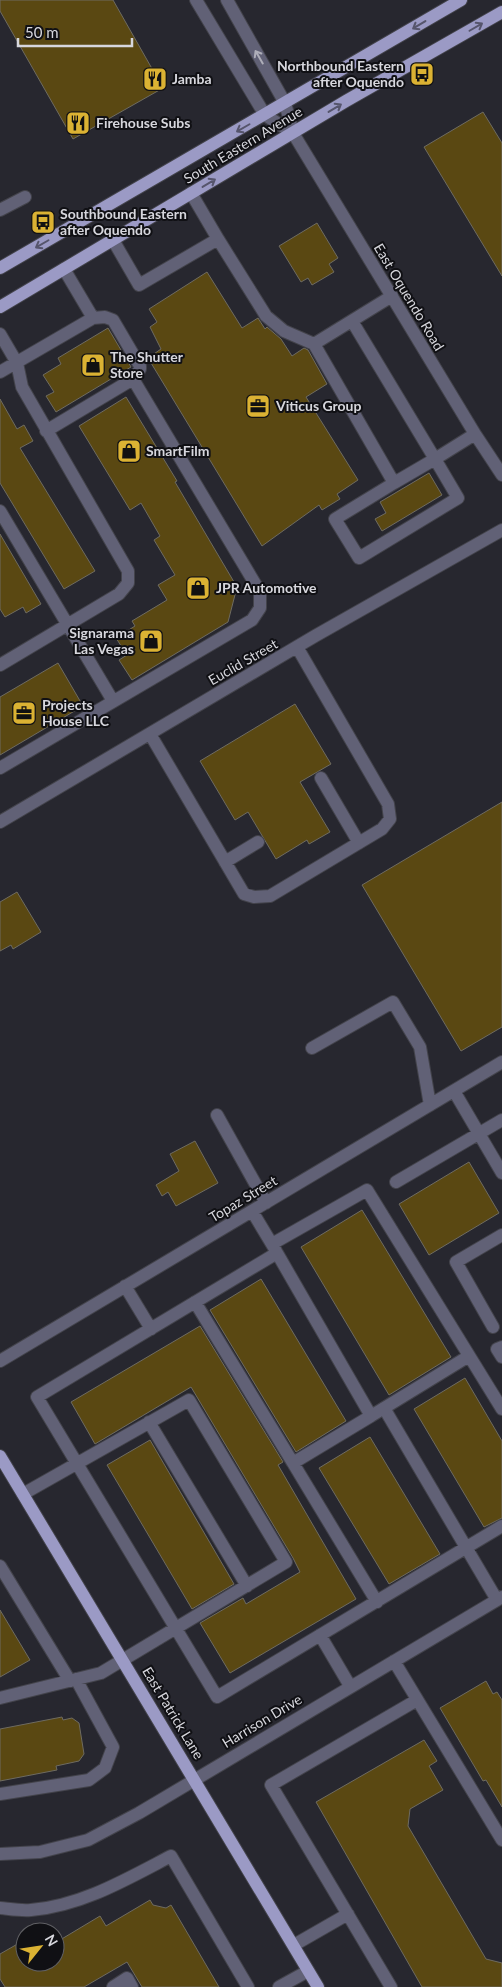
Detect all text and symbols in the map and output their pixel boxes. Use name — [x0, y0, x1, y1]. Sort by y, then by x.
scale bar — [18, 15, 131, 47]
one-way arrow — [413, 20, 427, 30]
one-way arrow — [468, 21, 482, 31]
text: 50 m — [25, 23, 59, 41]
one-way arrow — [254, 50, 263, 65]
place label: Northbound Eastern after Oquendo — [277, 57, 404, 90]
bus stop icon: Northbound Eastern after Oquendo — [409, 61, 435, 87]
restaurant icon: Jamba — [142, 66, 168, 92]
place label: Jamba — [172, 70, 212, 87]
street label: South Eastern Avenue — [180, 102, 305, 187]
one-way arrow — [327, 102, 341, 112]
restaurant icon: Firehouse Subs — [65, 110, 91, 136]
place label: Firehouse Subs — [96, 114, 190, 131]
one-way arrow — [237, 123, 251, 133]
one-way arrow — [202, 177, 216, 187]
place label: Southbound Eastern after Oquendo — [60, 205, 187, 238]
bus stop icon: Southbound Eastern after Oquendo — [30, 209, 56, 235]
one-way arrow — [35, 239, 49, 249]
street label: East Oquendo Road — [371, 240, 448, 353]
place label: The Shutter Store — [110, 348, 184, 381]
shop icon: The Shutter Store — [80, 352, 106, 378]
office icon: Viticus Group — [245, 393, 271, 419]
place label: Viticus Group — [275, 397, 362, 414]
shop icon: SmartFilm — [116, 438, 142, 464]
place label: SmartFilm — [146, 442, 209, 459]
shop icon: JPR Automotive — [185, 575, 211, 601]
place label: JPR Automotive — [216, 579, 317, 596]
place label: Signarama Las Vegas — [69, 624, 134, 657]
shop icon: Signarama Las Vegas — [138, 628, 164, 654]
street label: Euclid Street — [205, 635, 280, 688]
place label: Projects House LLC — [42, 696, 110, 729]
office icon: Projects House LLC — [11, 700, 37, 726]
street label: Topaz Street — [206, 1172, 280, 1225]
street label: East Patrick Lane — [139, 1663, 208, 1762]
street label: Harrison Drive — [219, 1690, 305, 1751]
north arrow — [15, 1922, 65, 1972]
text: N — [42, 1931, 62, 1949]

